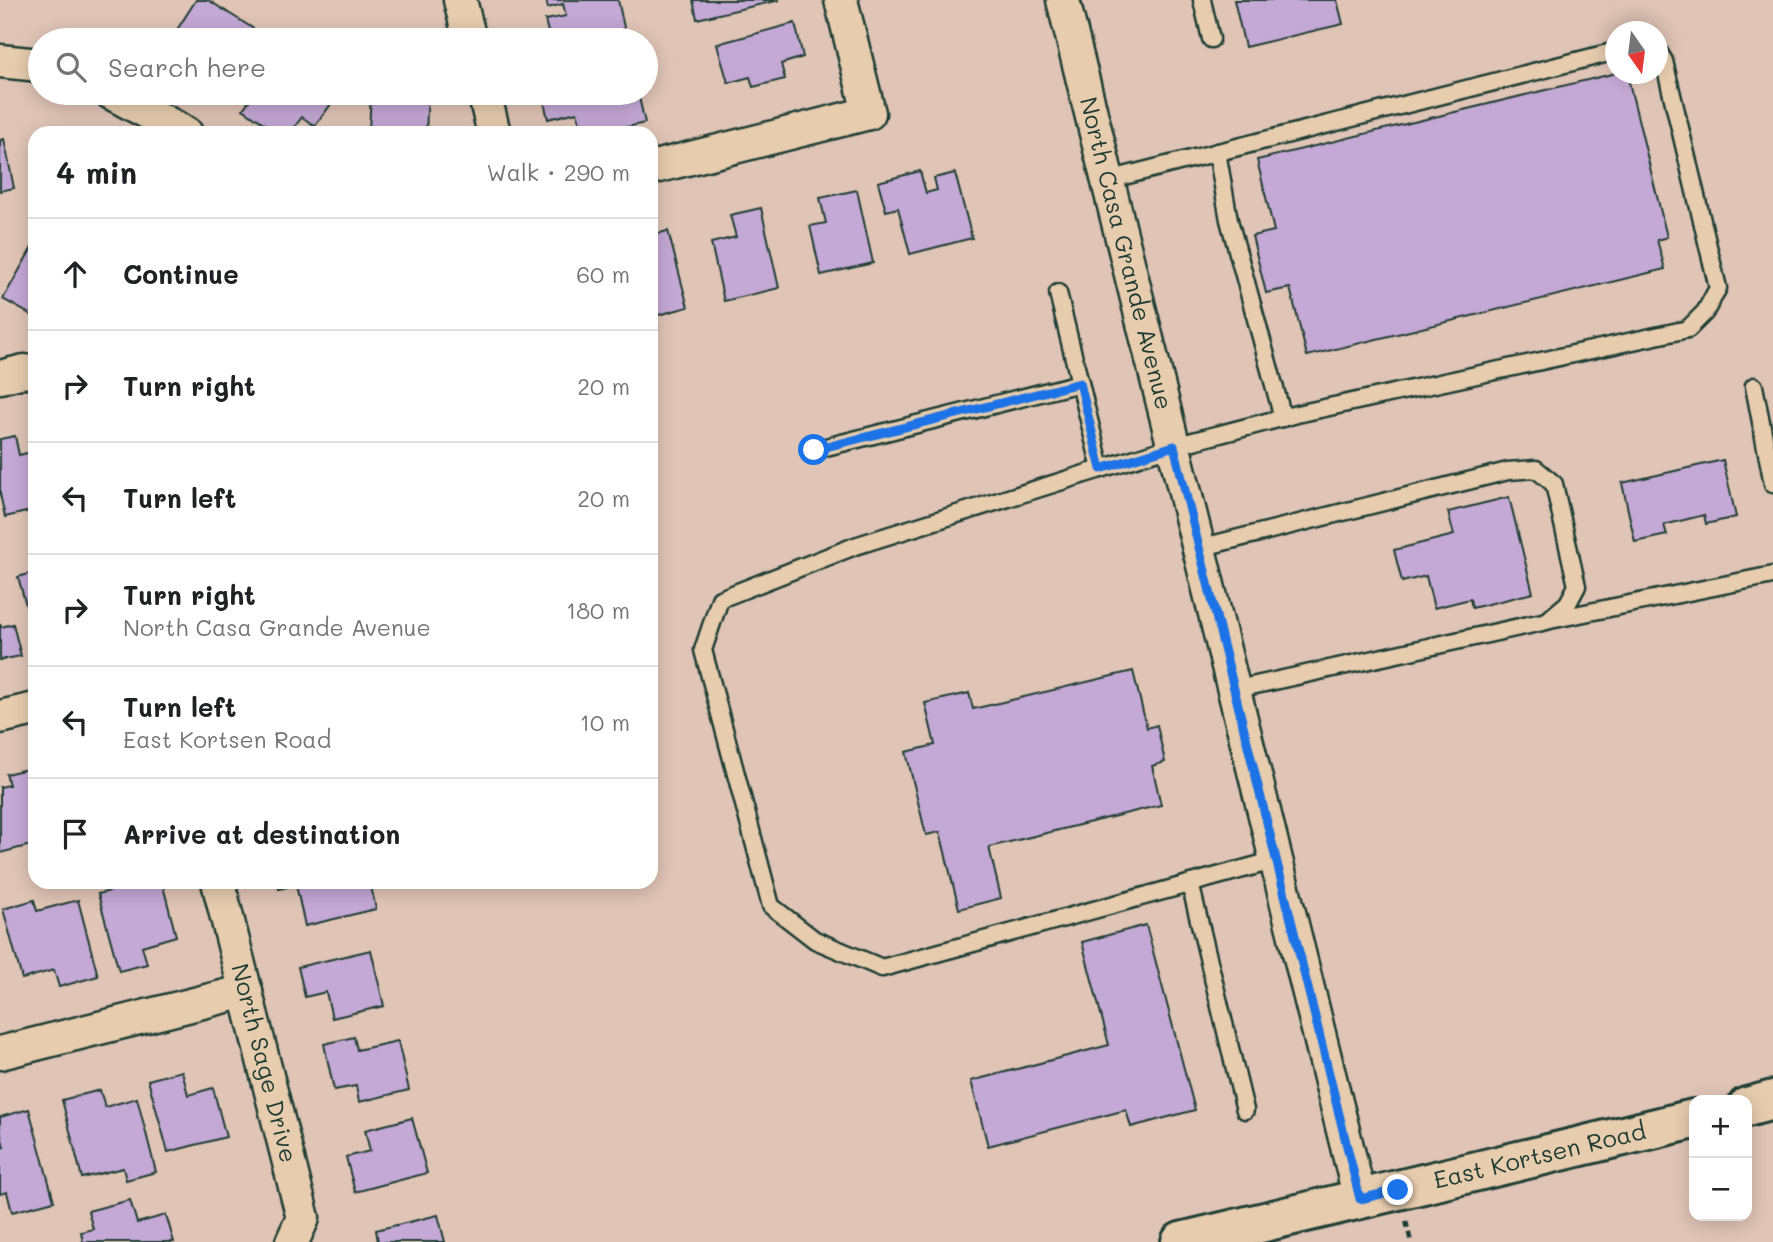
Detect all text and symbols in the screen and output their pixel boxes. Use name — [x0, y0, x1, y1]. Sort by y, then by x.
north arrow — [1605, 21, 1668, 84]
search box — [28, 28, 658, 105]
icon: search — [52, 48, 90, 86]
text: Search here — [108, 50, 266, 84]
street label: North Casa Grande Avenue — [1074, 93, 1181, 413]
text: 4 min — [56, 152, 137, 192]
text: Walk · 290 m — [486, 157, 630, 187]
icon: ahead — [56, 255, 94, 293]
text: Continue — [123, 257, 239, 291]
text: 60 m — [576, 259, 630, 289]
icon: right — [56, 367, 94, 405]
text: Turn right — [123, 369, 256, 403]
text: 20 m — [577, 371, 630, 401]
route start — [798, 434, 829, 465]
icon: left — [56, 479, 94, 517]
text: Turn left — [123, 481, 236, 515]
text: 20 m — [577, 483, 630, 513]
text: Turn right — [123, 578, 256, 612]
icon: right — [56, 591, 94, 629]
text: 180 m — [566, 595, 630, 625]
text: North Casa Grande Avenue — [123, 612, 431, 642]
text: Turn left — [123, 690, 236, 724]
icon: left — [56, 703, 94, 741]
text: 10 m — [580, 707, 630, 737]
text: East Kortsen Road — [123, 724, 331, 754]
icon: arrive — [56, 815, 94, 853]
text: Arrive at destination — [123, 817, 400, 851]
street label: North Sage Drive — [225, 960, 305, 1166]
map controls — [1689, 1095, 1752, 1221]
button: + — [1689, 1095, 1752, 1158]
street label: East Kortsen Road — [1430, 1114, 1649, 1195]
button: − — [1689, 1158, 1752, 1221]
route end — [1382, 1174, 1413, 1205]

